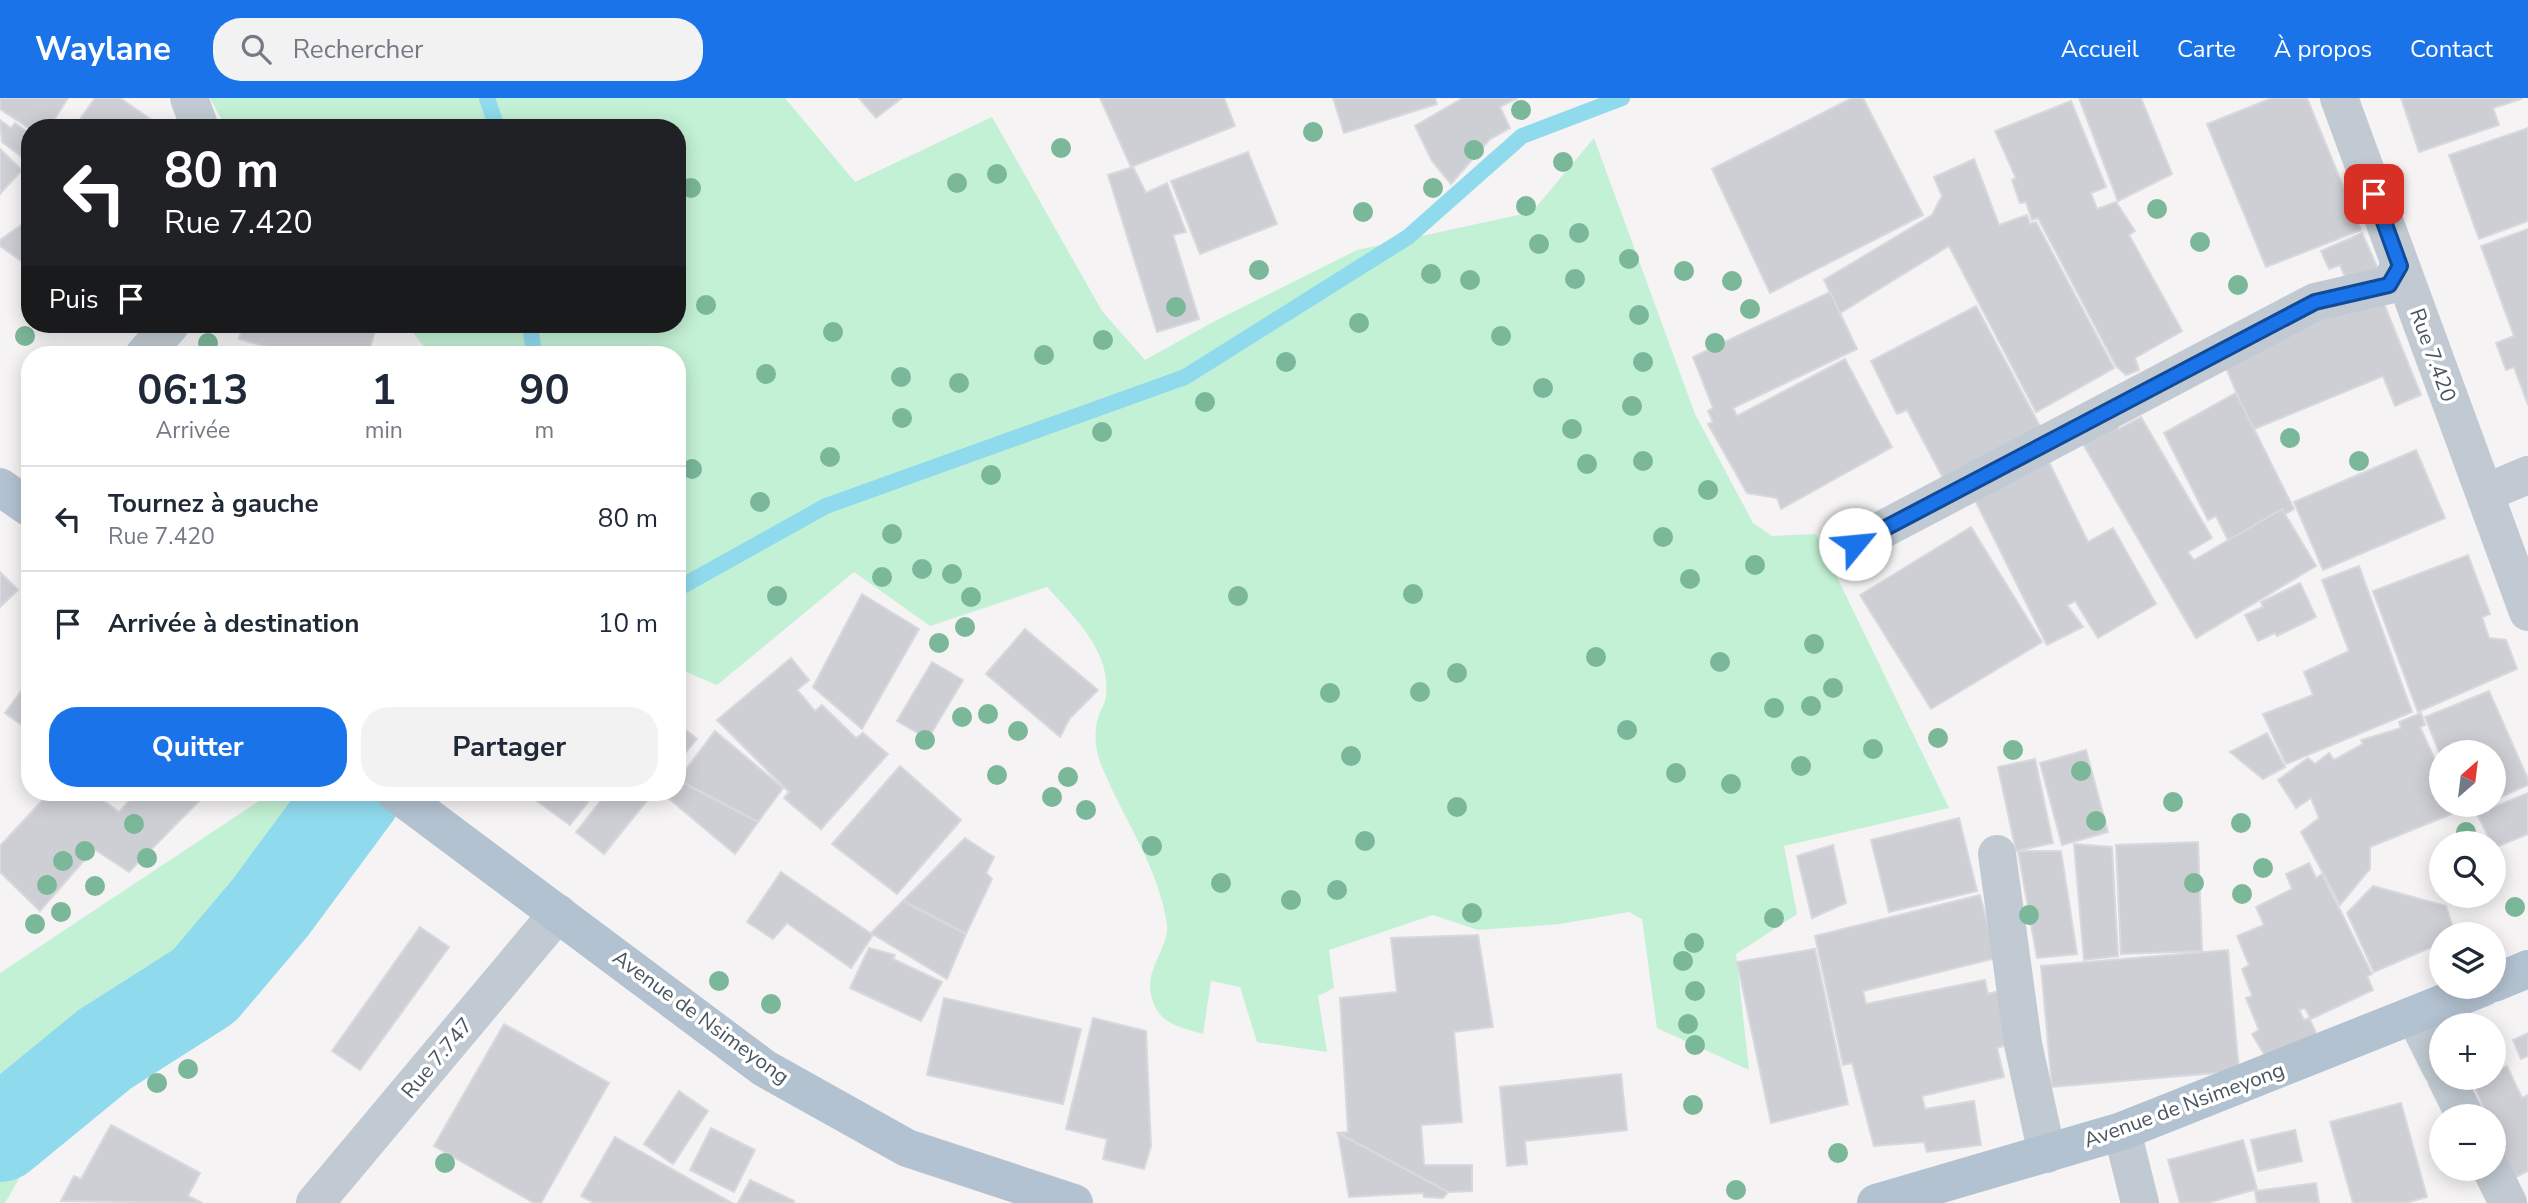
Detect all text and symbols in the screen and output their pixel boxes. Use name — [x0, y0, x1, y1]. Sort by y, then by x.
search box — [213, 18, 703, 81]
text: Waylane — [35, 27, 171, 72]
icon: search — [237, 30, 275, 68]
text: Rechercher — [293, 32, 423, 67]
text: Accueil — [2061, 33, 2139, 65]
text: Carte — [2177, 33, 2236, 65]
text: À propos — [2274, 33, 2372, 65]
text: Contact — [2410, 33, 2493, 65]
text: 80 m — [164, 137, 279, 204]
icon: left — [49, 147, 140, 238]
pin — [2344, 164, 2404, 224]
icon: arrive — [2355, 175, 2393, 213]
text: Rue 7.420 — [164, 201, 313, 244]
icon: arrive — [112, 280, 150, 318]
text: Puis — [49, 282, 98, 317]
street label: Rue 7.420 — [2403, 304, 2463, 406]
text: 06:13 — [137, 362, 249, 419]
text: 1 — [371, 362, 396, 419]
text: 90 — [519, 362, 570, 419]
text: Arrivée — [156, 415, 230, 446]
text: min — [365, 415, 403, 446]
text: m — [535, 415, 554, 446]
text: Tournez à gauche — [108, 486, 319, 521]
icon: left — [49, 500, 87, 538]
text: 80 m — [598, 501, 658, 536]
position arrow — [1818, 507, 1892, 581]
text: Rue 7.420 — [108, 521, 215, 552]
icon: arrive — [49, 605, 87, 643]
text: Arrivée à destination — [108, 606, 359, 641]
text: 10 m — [598, 606, 658, 641]
button: Quitter — [49, 707, 347, 787]
button: Partager — [361, 707, 658, 787]
north arrow — [2429, 740, 2506, 817]
map controls — [2429, 740, 2506, 1181]
button: search — [2429, 831, 2506, 908]
button: layers — [2429, 922, 2506, 999]
street label: Avenue de Nsimeyong — [607, 943, 795, 1091]
street label: Rue 7.747 — [395, 1012, 479, 1104]
button: + — [2429, 1013, 2506, 1090]
street label: Avenue de Nsimeyong — [2080, 1056, 2288, 1154]
button: − — [2429, 1104, 2506, 1181]

